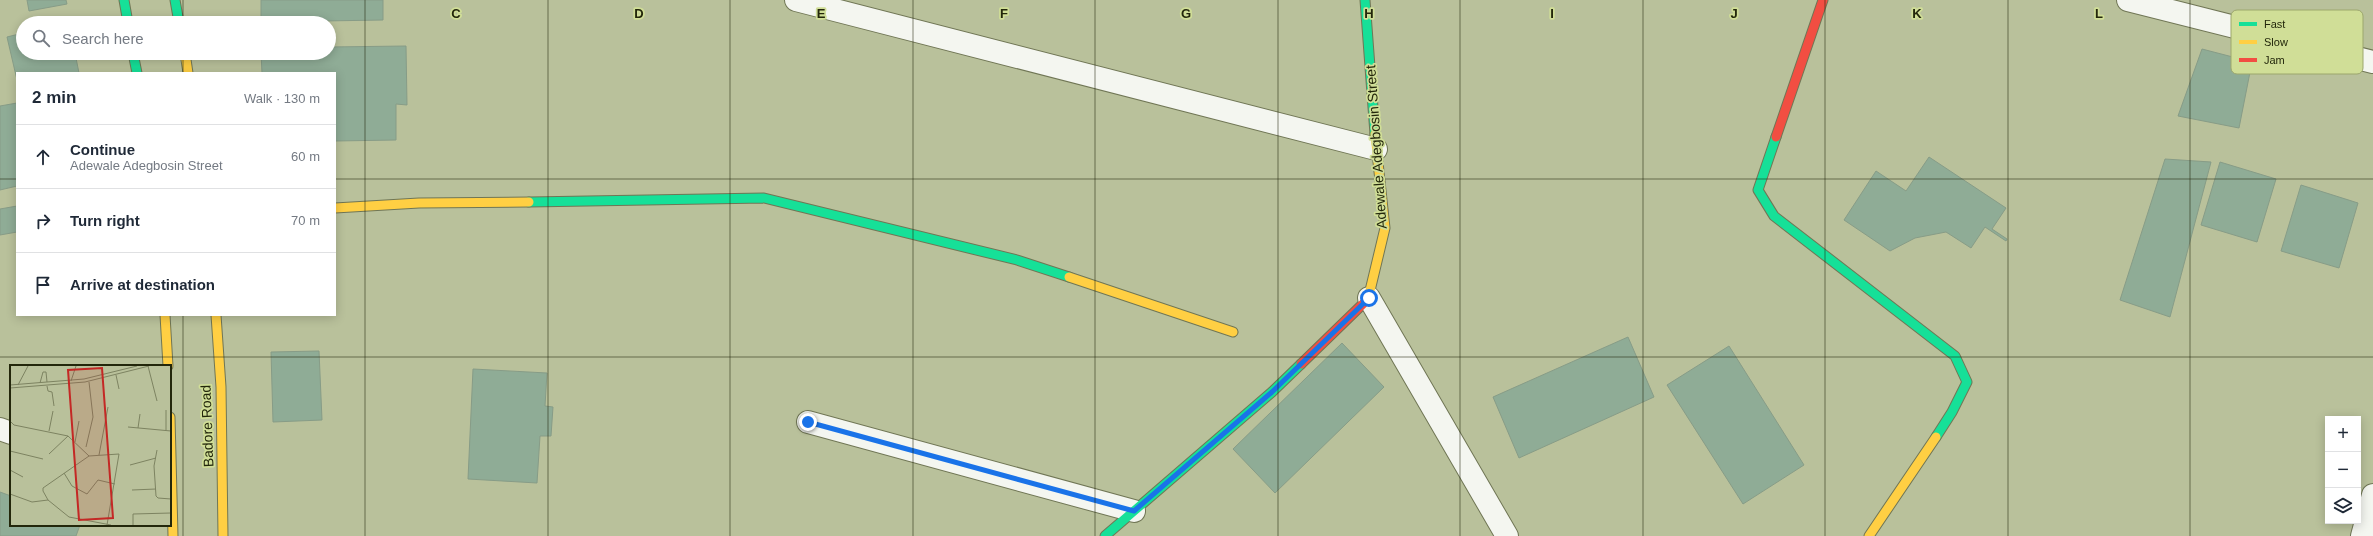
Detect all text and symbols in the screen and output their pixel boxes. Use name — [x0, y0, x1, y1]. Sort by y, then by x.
text: C — [451, 6, 461, 21]
text: D — [634, 6, 644, 21]
text: E — [817, 6, 826, 21]
text: F — [1000, 6, 1008, 21]
text: G — [1181, 6, 1191, 21]
text: H — [1364, 6, 1374, 21]
text: I — [1550, 6, 1554, 21]
text: J — [1730, 6, 1738, 21]
text: K — [1912, 6, 1922, 21]
text: L — [2095, 6, 2103, 21]
legend — [2231, 10, 2363, 74]
search box — [16, 16, 336, 60]
text: Fast — [2264, 18, 2285, 30]
icon: search — [30, 27, 52, 49]
text: Search here — [62, 30, 144, 47]
text: Slow — [2264, 36, 2288, 48]
text: Jam — [2264, 54, 2285, 66]
street label: Adewale Adegbosin Street — [1362, 64, 1390, 229]
text: 2 min — [32, 88, 76, 107]
text: Walk · 130 m — [244, 91, 320, 106]
text: Continue — [70, 141, 135, 158]
icon: ahead — [32, 146, 54, 168]
text: 60 m — [291, 149, 320, 164]
text: Adewale Adegbosin Street — [70, 158, 223, 173]
icon: right — [32, 210, 54, 232]
text: Turn right — [70, 212, 140, 229]
text: 70 m — [291, 213, 320, 228]
icon: arrive — [32, 274, 54, 296]
text: Arrive at destination — [70, 276, 215, 293]
route start — [1360, 289, 1378, 307]
inset map — [10, 365, 171, 526]
street label: Badore Road — [198, 384, 216, 468]
route end — [799, 413, 817, 431]
map controls — [2325, 416, 2361, 524]
button: + — [2325, 416, 2361, 452]
button: − — [2325, 452, 2361, 488]
button: layers — [2325, 488, 2361, 524]

